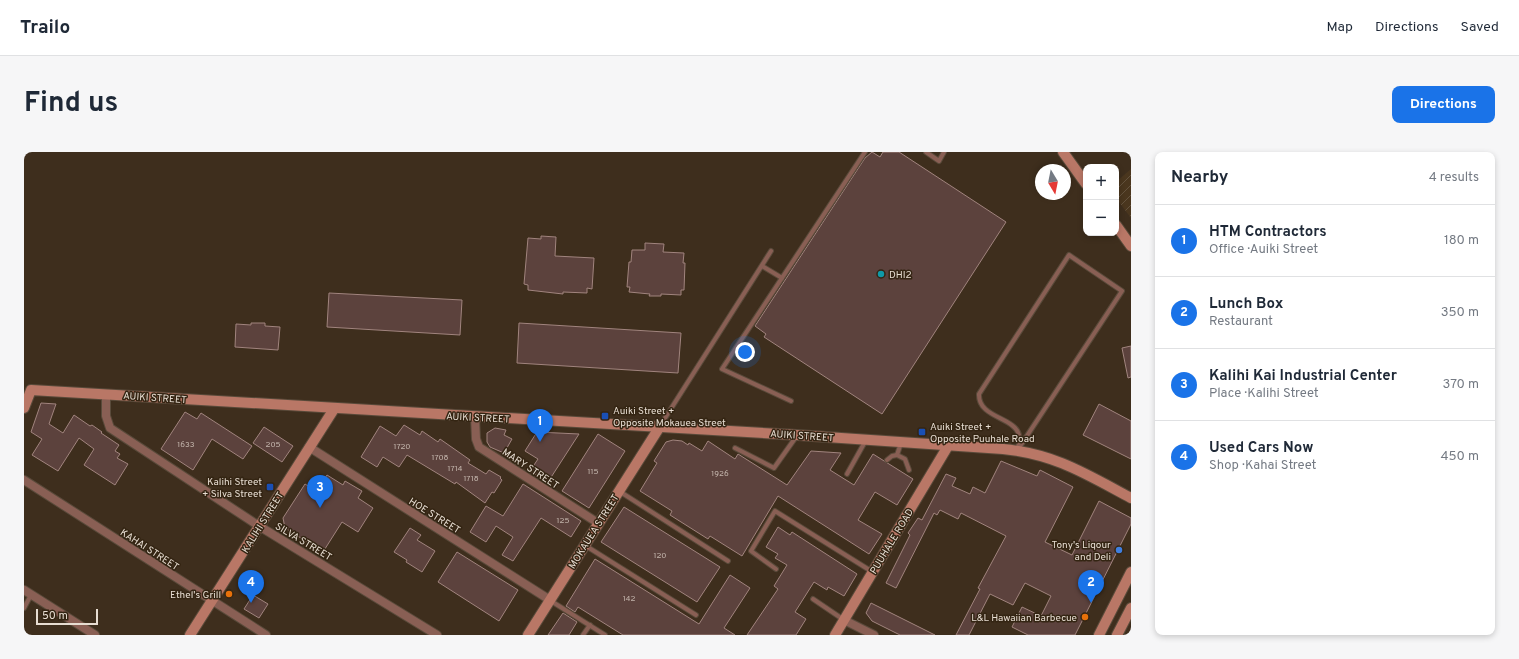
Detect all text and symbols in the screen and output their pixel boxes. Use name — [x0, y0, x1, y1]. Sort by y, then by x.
text: Trailo — [20, 16, 70, 40]
text: Map — [1327, 19, 1353, 36]
text: Directions — [1375, 19, 1439, 36]
text: Saved — [1461, 19, 1499, 36]
text: Find us — [24, 86, 118, 122]
button: Directions — [1392, 86, 1495, 123]
north arrow — [1035, 164, 1071, 200]
map controls — [1083, 164, 1119, 236]
button: + — [1083, 164, 1119, 200]
text: Nearby — [1171, 167, 1228, 189]
text: 4 results — [1429, 170, 1479, 186]
button: − — [1083, 200, 1119, 236]
text: HTM Contractors — [1209, 223, 1327, 242]
text: 1 — [1181, 233, 1187, 249]
text: 180 m — [1444, 233, 1479, 249]
text: Office · Auiki Street — [1209, 242, 1318, 258]
marker: DHI2 — [876, 269, 886, 279]
place label: DHI2 — [889, 269, 912, 282]
text: Lunch Box — [1209, 295, 1283, 314]
text: 2 — [1180, 305, 1188, 321]
text: 350 m — [1441, 305, 1479, 321]
text: Restaurant — [1209, 314, 1273, 330]
your location — [735, 342, 755, 362]
text: Kalihi Kai Industrial Center — [1209, 367, 1397, 386]
text: 3 — [1180, 377, 1188, 393]
text: 370 m — [1442, 377, 1479, 393]
text: Place · Kalihi Street — [1209, 386, 1319, 402]
street label: AUIKI STREET — [123, 390, 187, 407]
place label: Auiki Street + Opposite Mokauea Street — [613, 405, 726, 430]
pin: 1 — [527, 409, 553, 442]
street label: AUIKI STREET — [446, 410, 510, 427]
marker: Auiki Street + Opposite Mokauea Street — [600, 411, 610, 421]
place label: Auiki Street + Opposite Puuhale Road — [930, 421, 1035, 446]
marker: Auiki Street + Opposite Puuhale Road — [917, 427, 927, 437]
street label: AUIKI STREET — [770, 428, 834, 445]
text: Used Cars Now — [1209, 439, 1313, 458]
house number: 1633 — [177, 440, 195, 450]
house number: 205 — [266, 440, 281, 450]
house number: 1720 — [393, 442, 411, 452]
street label: MARY STREET — [499, 446, 561, 493]
text: 4 — [1180, 449, 1188, 465]
text: 450 m — [1440, 449, 1479, 465]
house number: 1708 — [432, 453, 449, 463]
text: Shop · Kahai Street — [1209, 458, 1317, 474]
house number: 1714 — [447, 464, 463, 474]
house number: 115 — [588, 467, 598, 477]
house number: 1926 — [711, 469, 729, 479]
house number: 1718 — [463, 474, 479, 484]
pin: 3 — [307, 475, 333, 508]
place label: Kalihi Street + Silva Street — [202, 476, 262, 501]
marker: Kalihi Street + Silva Street — [265, 482, 275, 492]
street label: KALIHI STREET — [239, 490, 287, 556]
street label: MOKAUEA STREET — [566, 492, 623, 572]
street label: HOE STREET — [406, 495, 463, 537]
street label: PUUHALE ROAD — [868, 506, 917, 577]
house number: 125 — [557, 516, 569, 526]
street label: SILVA STREET — [273, 520, 334, 564]
street label: KAHAI STREET — [117, 526, 181, 574]
place label: Tony's Liqour and Deli — [1052, 539, 1111, 564]
marker: Tony's Liqour and Deli — [1114, 545, 1124, 555]
house number: 120 — [653, 551, 667, 561]
pin: 4 — [238, 570, 264, 603]
pin: 2 — [1078, 570, 1104, 603]
place label: Ethel's Grill — [170, 589, 221, 602]
marker: Ethel's Grill — [224, 589, 234, 599]
house number: 142 — [623, 594, 635, 604]
scale bar — [36, 607, 98, 626]
text: 50 m — [42, 609, 68, 623]
place label: L&L Hawaiian Barbecue — [971, 612, 1077, 625]
marker: L&L Hawaiian Barbecue — [1080, 612, 1090, 622]

